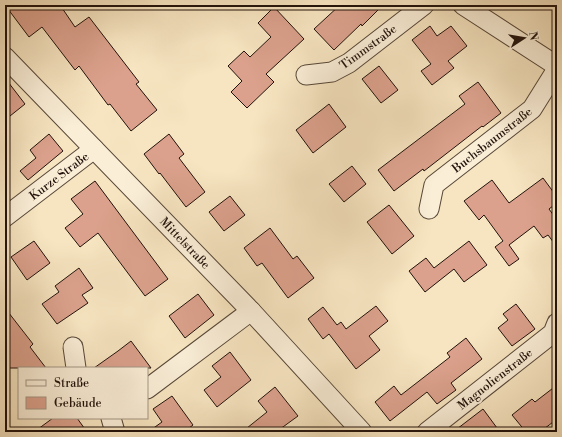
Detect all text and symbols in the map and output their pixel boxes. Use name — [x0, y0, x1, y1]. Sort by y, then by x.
north arrow — [504, 18, 544, 58]
street label: Timmstraße — [337, 22, 400, 73]
text: N — [525, 30, 541, 42]
street label: Buchsbaumstraße — [448, 104, 535, 177]
street label: Kurze Straße — [27, 149, 92, 204]
street label: Mittelstraße — [156, 214, 213, 272]
street label: Magnolienstraße — [455, 345, 536, 413]
legend — [18, 367, 148, 419]
text: Straße — [54, 376, 89, 391]
text: Gebäude — [54, 396, 102, 411]

